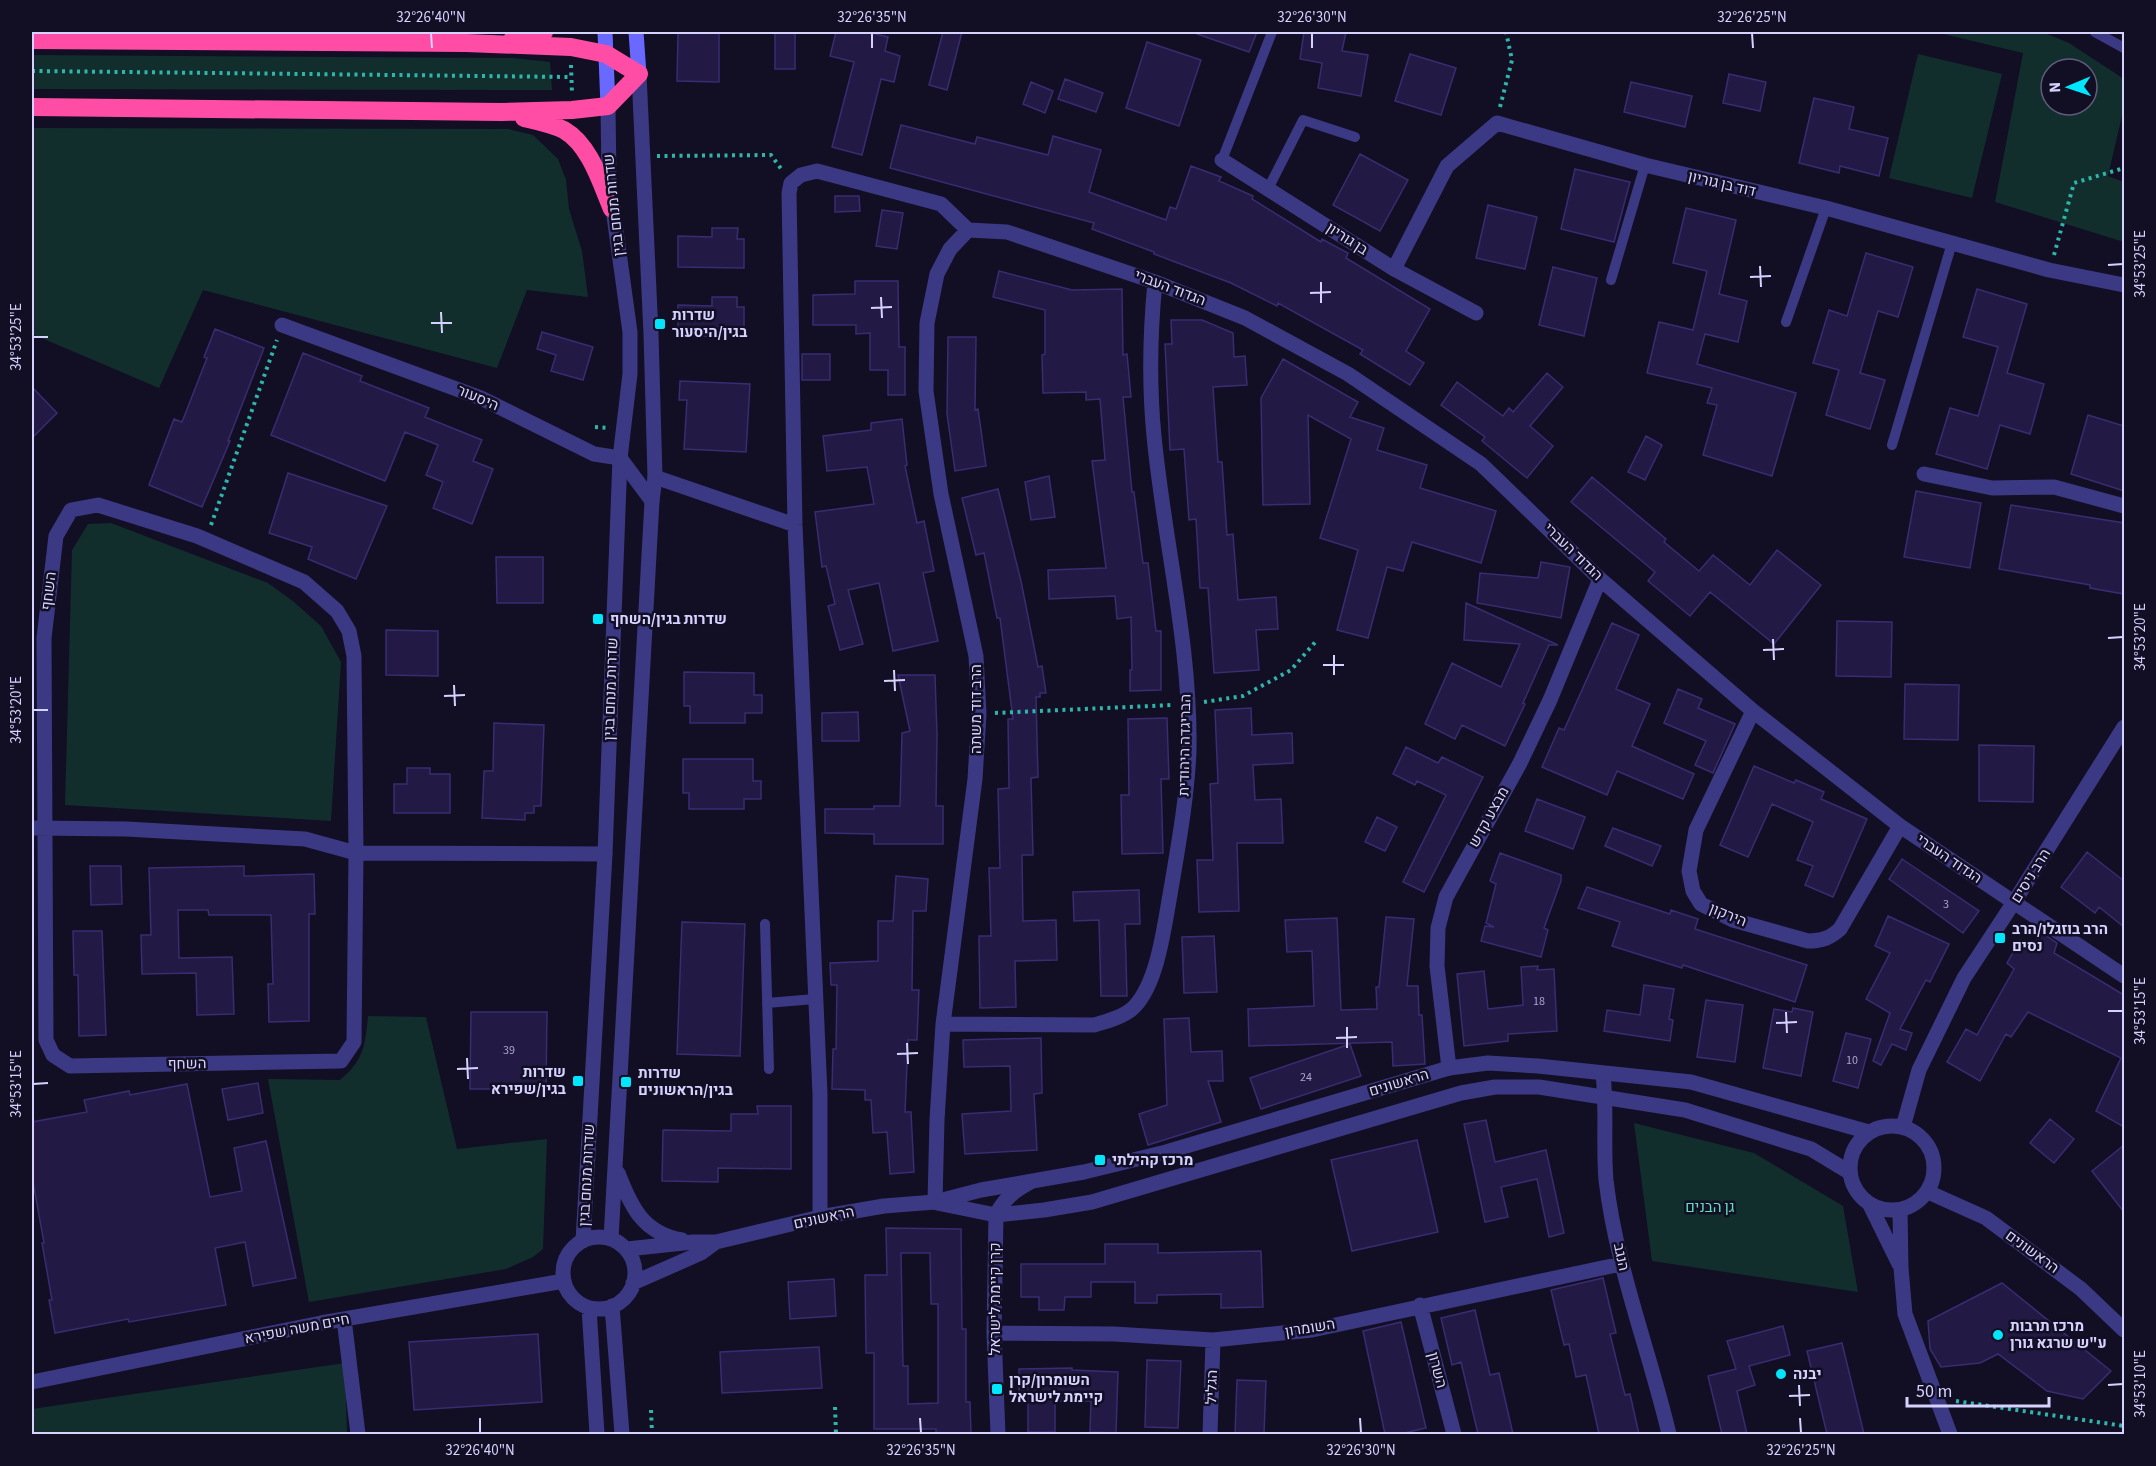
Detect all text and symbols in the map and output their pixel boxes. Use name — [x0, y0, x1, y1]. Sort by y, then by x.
text: 32°26'40"N — [396, 7, 466, 28]
text: 32°26'35"N — [837, 7, 907, 28]
text: 32°26'30"N — [1277, 7, 1347, 28]
text: 32°26'25"N — [1717, 7, 1787, 28]
north arrow — [2039, 57, 2099, 117]
text: N — [2044, 82, 2066, 93]
street label: שדרות מנחם בגין — [598, 153, 630, 257]
street label: דוד בן גוריון — [1686, 166, 1758, 202]
street label: בן גוריון — [1322, 218, 1372, 260]
text: 34°53'25"E — [2130, 230, 2151, 298]
street label: הגדוד העברי — [1131, 265, 1209, 311]
text: 34°53'25"E — [6, 303, 27, 371]
place label: שדרות בגין/היסעור — [672, 305, 747, 343]
marker: שדרות בגין/היסעור — [653, 317, 667, 331]
street label: היסעור — [454, 380, 502, 416]
street label: הגדוד העברי — [1539, 518, 1607, 586]
street label: השחף — [36, 570, 62, 612]
text: 34°53'20"E — [2130, 603, 2151, 671]
place label: שדרות בגין/השחף — [610, 609, 727, 630]
marker: שדרות בגין/השחף — [591, 612, 605, 626]
street label: שדרות מנחם בגין — [599, 637, 623, 741]
street label: הרב דוד משתה — [966, 664, 987, 754]
text: 34°53'20"E — [6, 676, 27, 744]
street label: הבריגדה היהודית — [1174, 694, 1196, 796]
street label: מבצע קדש — [1464, 783, 1514, 851]
street label: הגדוד העברי — [1912, 829, 1986, 889]
street label: הרב ניסים — [2006, 845, 2056, 907]
house number: 3 — [1943, 896, 1949, 913]
street label: הירקון — [1706, 898, 1750, 932]
place label: הרב בוזגלו/הרב נסים — [2012, 919, 2108, 957]
marker: הרב בוזגלו/הרב נסים — [1993, 931, 2007, 945]
text: 34°53'15"E — [2130, 977, 2151, 1045]
house number: 18 — [1533, 993, 1545, 1010]
house number: 39 — [503, 1042, 515, 1059]
text: 34°53'15"E — [6, 1050, 27, 1118]
house number: 10 — [1846, 1052, 1858, 1069]
street label: השחף — [167, 1053, 207, 1075]
place label: שדרות בגין/שפירא — [491, 1062, 566, 1100]
place label: שדרות בגין/הראשונים — [638, 1063, 733, 1101]
street label: הראשונים — [1366, 1064, 1432, 1102]
house number: 24 — [1300, 1069, 1312, 1086]
marker: שדרות בגין/שפירא — [571, 1074, 585, 1088]
marker: שדרות בגין/הראשונים — [619, 1075, 633, 1089]
street label: שדרות מנחם בגין — [574, 1123, 600, 1227]
place label: מרכז קהילתי — [1112, 1150, 1193, 1171]
marker: מרכז קהילתי — [1093, 1153, 1107, 1167]
park label: גן הבנים — [1685, 1197, 1735, 1218]
street label: הראשונים — [792, 1201, 856, 1235]
street label: הראשונים — [2001, 1225, 2063, 1279]
street label: הנגב — [1608, 1241, 1634, 1273]
street label: קרן קיימת לישראל — [985, 1242, 1006, 1356]
street label: חיים משה שפירא — [243, 1309, 351, 1349]
street label: השומרון — [1283, 1314, 1337, 1342]
place label: מרכז תרבות ע"ש שרגא גורן — [2010, 1316, 2107, 1354]
marker: מרכז תרבות ע"ש שרגא גורן — [1991, 1328, 2005, 1342]
street label: השרון — [1422, 1349, 1452, 1391]
text: 34°53'10"E — [2130, 1350, 2151, 1418]
place label: יבנה — [1793, 1364, 1821, 1385]
marker: יבנה — [1774, 1367, 1788, 1381]
street label: הגליל — [1201, 1369, 1223, 1405]
place label: השומרון/קרן קיימת לישראל — [1009, 1370, 1103, 1408]
scale bar — [1907, 1370, 2050, 1408]
text: 50 m — [1916, 1379, 1952, 1404]
marker: השומרון/קרן קיימת לישראל — [990, 1382, 1004, 1396]
text: 32°26'40"N — [445, 1440, 515, 1461]
text: 32°26'35"N — [886, 1440, 956, 1461]
text: 32°26'30"N — [1326, 1440, 1396, 1461]
text: 32°26'25"N — [1766, 1440, 1836, 1461]

